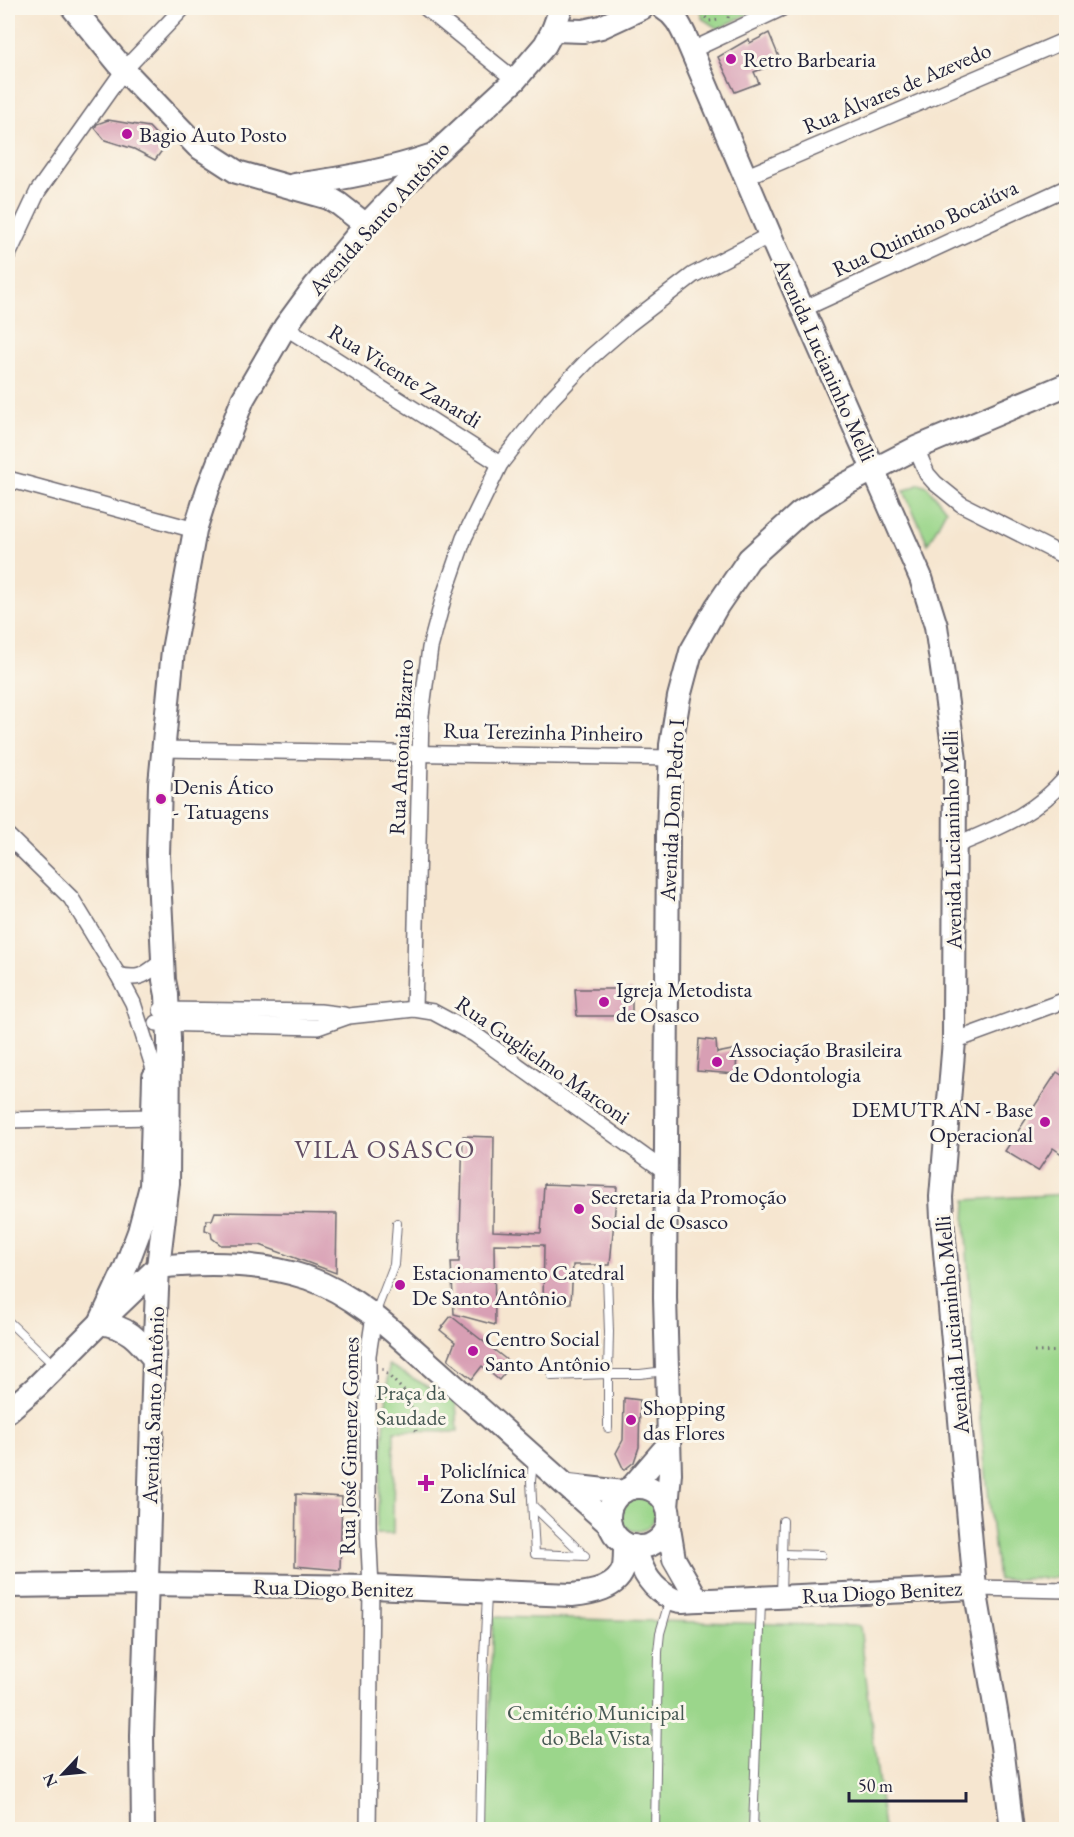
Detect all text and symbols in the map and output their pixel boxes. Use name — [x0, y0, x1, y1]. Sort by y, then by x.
street label: Rua Álvares de Azevedo — [798, 35, 996, 141]
place label: Retro Barbearia — [743, 45, 876, 74]
marker: Retro Barbearia — [724, 52, 738, 66]
place label: Bagio Auto Posto — [139, 120, 287, 149]
marker: Bagio Auto Posto — [120, 127, 134, 141]
street label: Avenida Santo Antônio — [301, 135, 456, 302]
street label: Rua Quintino Bocaiúva — [828, 172, 1023, 284]
street label: Avenida Lucianinho Melli — [767, 253, 883, 466]
street label: Rua Vicente Zanardi — [323, 317, 487, 435]
street label: Rua Antonia Bizarro — [382, 658, 420, 836]
street label: Rua Terezinha Pinheiro — [443, 716, 643, 748]
street label: Avenida Dom Pedro I — [653, 718, 691, 903]
street label: Avenida Lucianinho Melli — [936, 730, 968, 951]
place label: Denis Ático - Tatuagens — [173, 772, 274, 826]
marker: Denis Ático - Tatuagens — [154, 792, 168, 806]
place label: Igreja Metodista de Osasco — [616, 975, 752, 1029]
street label: Rua Guglielmo Marconi — [450, 989, 636, 1131]
marker: Igreja Metodista de Osasco — [597, 995, 611, 1009]
place label: Associação Brasileira de Odontologia — [728, 1035, 902, 1089]
marker: Associação Brasileira de Odontologia — [710, 1055, 724, 1069]
place label: DEMUTRAN - Base Operacional — [852, 1095, 1033, 1149]
marker: DEMUTRAN - Base Operacional — [1038, 1115, 1052, 1129]
district label: VILA OSASCO — [294, 1132, 476, 1166]
place label: Secretaria da Promoção Social de Osasco — [591, 1182, 787, 1236]
marker: Secretaria da Promoção Social de Osasco — [572, 1202, 586, 1216]
street label: Avenida Lucianinho Melli — [928, 1214, 976, 1437]
place label: Estacionamento Catedral De Santo Antônio — [412, 1258, 625, 1312]
marker: Estacionamento Catedral De Santo Antônio — [393, 1278, 407, 1292]
street label: Avenida Santo Antônio — [135, 1305, 171, 1505]
place label: Centro Social Santo Antônio — [485, 1324, 610, 1378]
street label: Rua José Gimenez Gomes — [333, 1336, 365, 1556]
marker: Centro Social Santo Antônio — [466, 1344, 480, 1358]
park label: Praça da Saudade — [376, 1378, 447, 1432]
place label: Shopping das Flores — [643, 1393, 725, 1447]
marker: Shopping das Flores — [624, 1413, 638, 1427]
place label: Policlínica Zona Sul — [440, 1456, 527, 1510]
marker: Policlínica Zona Sul — [417, 1474, 435, 1492]
street label: Rua Diogo Benitez — [253, 1572, 414, 1604]
street label: Rua Diogo Benitez — [801, 1573, 964, 1611]
park label: Cemitério Municipal do Bela Vista — [507, 1698, 685, 1752]
north arrow — [33, 1744, 93, 1804]
scale bar — [849, 1765, 966, 1803]
text: N — [38, 1770, 62, 1791]
text: 50 m — [858, 1774, 893, 1797]

